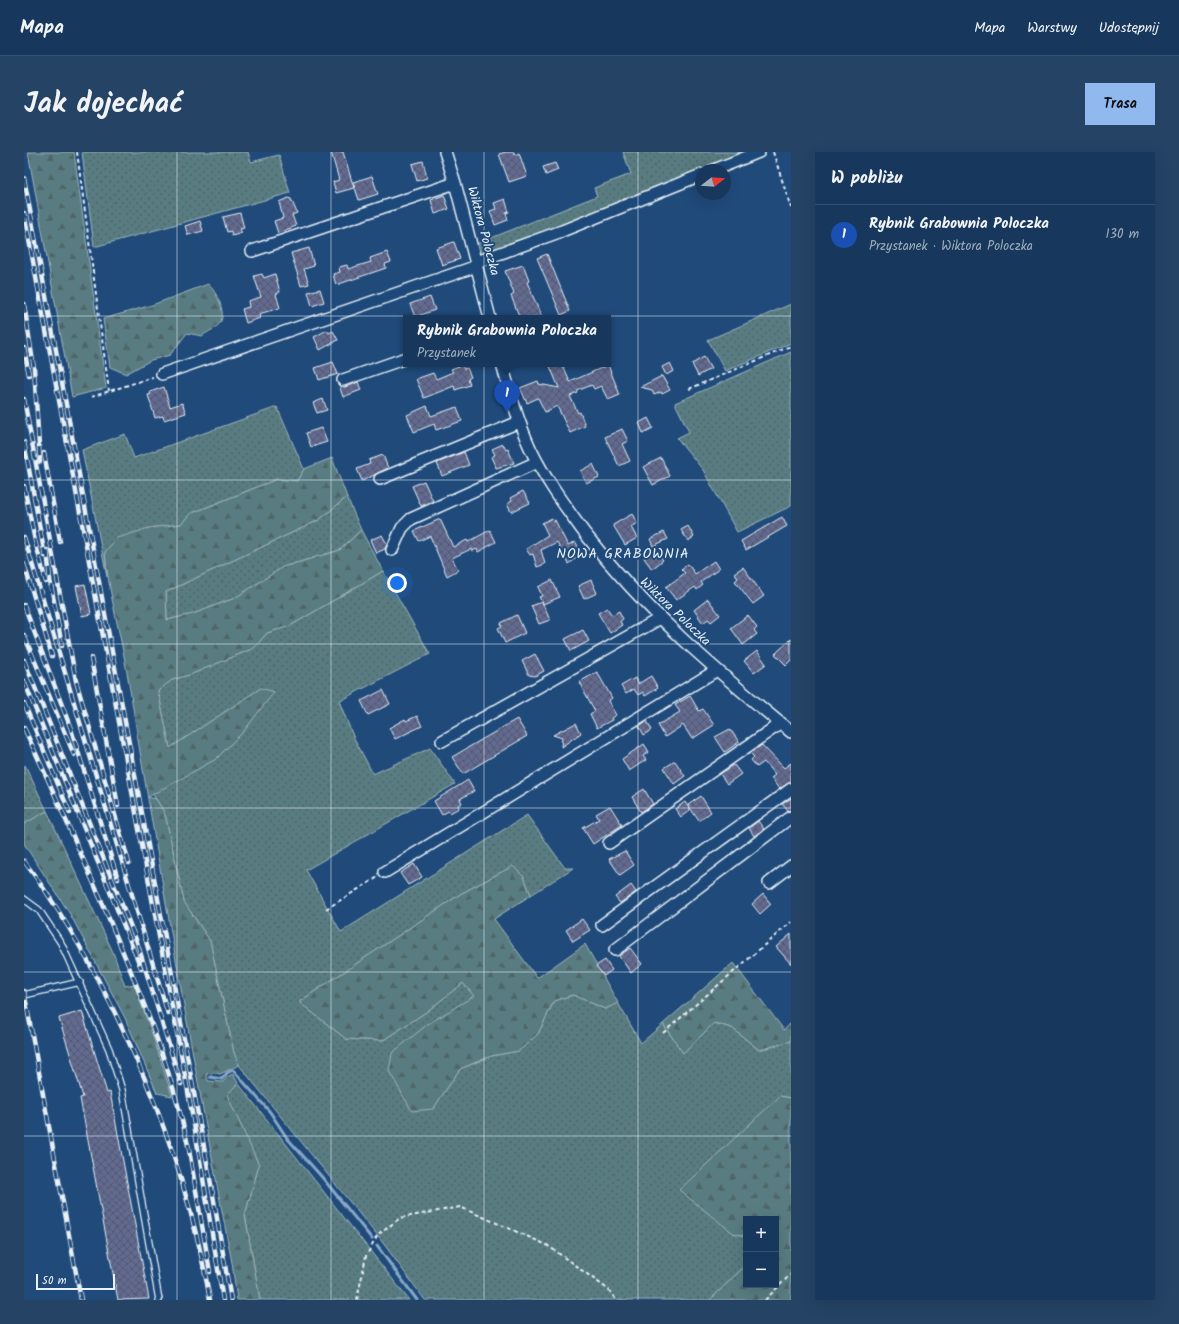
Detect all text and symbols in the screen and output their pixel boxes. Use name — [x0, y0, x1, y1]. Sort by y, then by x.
text: Mapa — [20, 13, 64, 43]
text: Mapa — [974, 17, 1005, 39]
text: Warstwy — [1027, 17, 1077, 39]
text: Udostępnij — [1099, 17, 1159, 39]
text: Jak dojechać — [24, 82, 183, 127]
button: Trasa — [1085, 83, 1155, 125]
north arrow — [695, 164, 731, 200]
text: W pobliżu — [831, 165, 902, 192]
street label: Wiktora Poloczka — [461, 184, 505, 278]
text: Rybnik Grabownia Poloczka — [869, 212, 1049, 236]
text: 1 — [842, 224, 846, 245]
text: 130 m — [1105, 224, 1139, 245]
text: Przystanek · Wiktora Poloczka — [869, 236, 1033, 257]
popup — [403, 315, 611, 367]
text: Rybnik Grabownia Poloczka — [417, 319, 597, 343]
text: Przystanek — [417, 343, 476, 364]
pin: 1 — [494, 380, 520, 413]
district label: NOWA GRABOWNIA — [556, 543, 690, 565]
your location — [387, 573, 407, 593]
street label: Wiktora Poloczka — [635, 573, 715, 651]
map controls — [743, 1216, 779, 1288]
button: + — [743, 1216, 779, 1252]
button: − — [743, 1252, 779, 1288]
scale bar — [36, 1272, 115, 1291]
text: 50 m — [42, 1272, 67, 1290]

